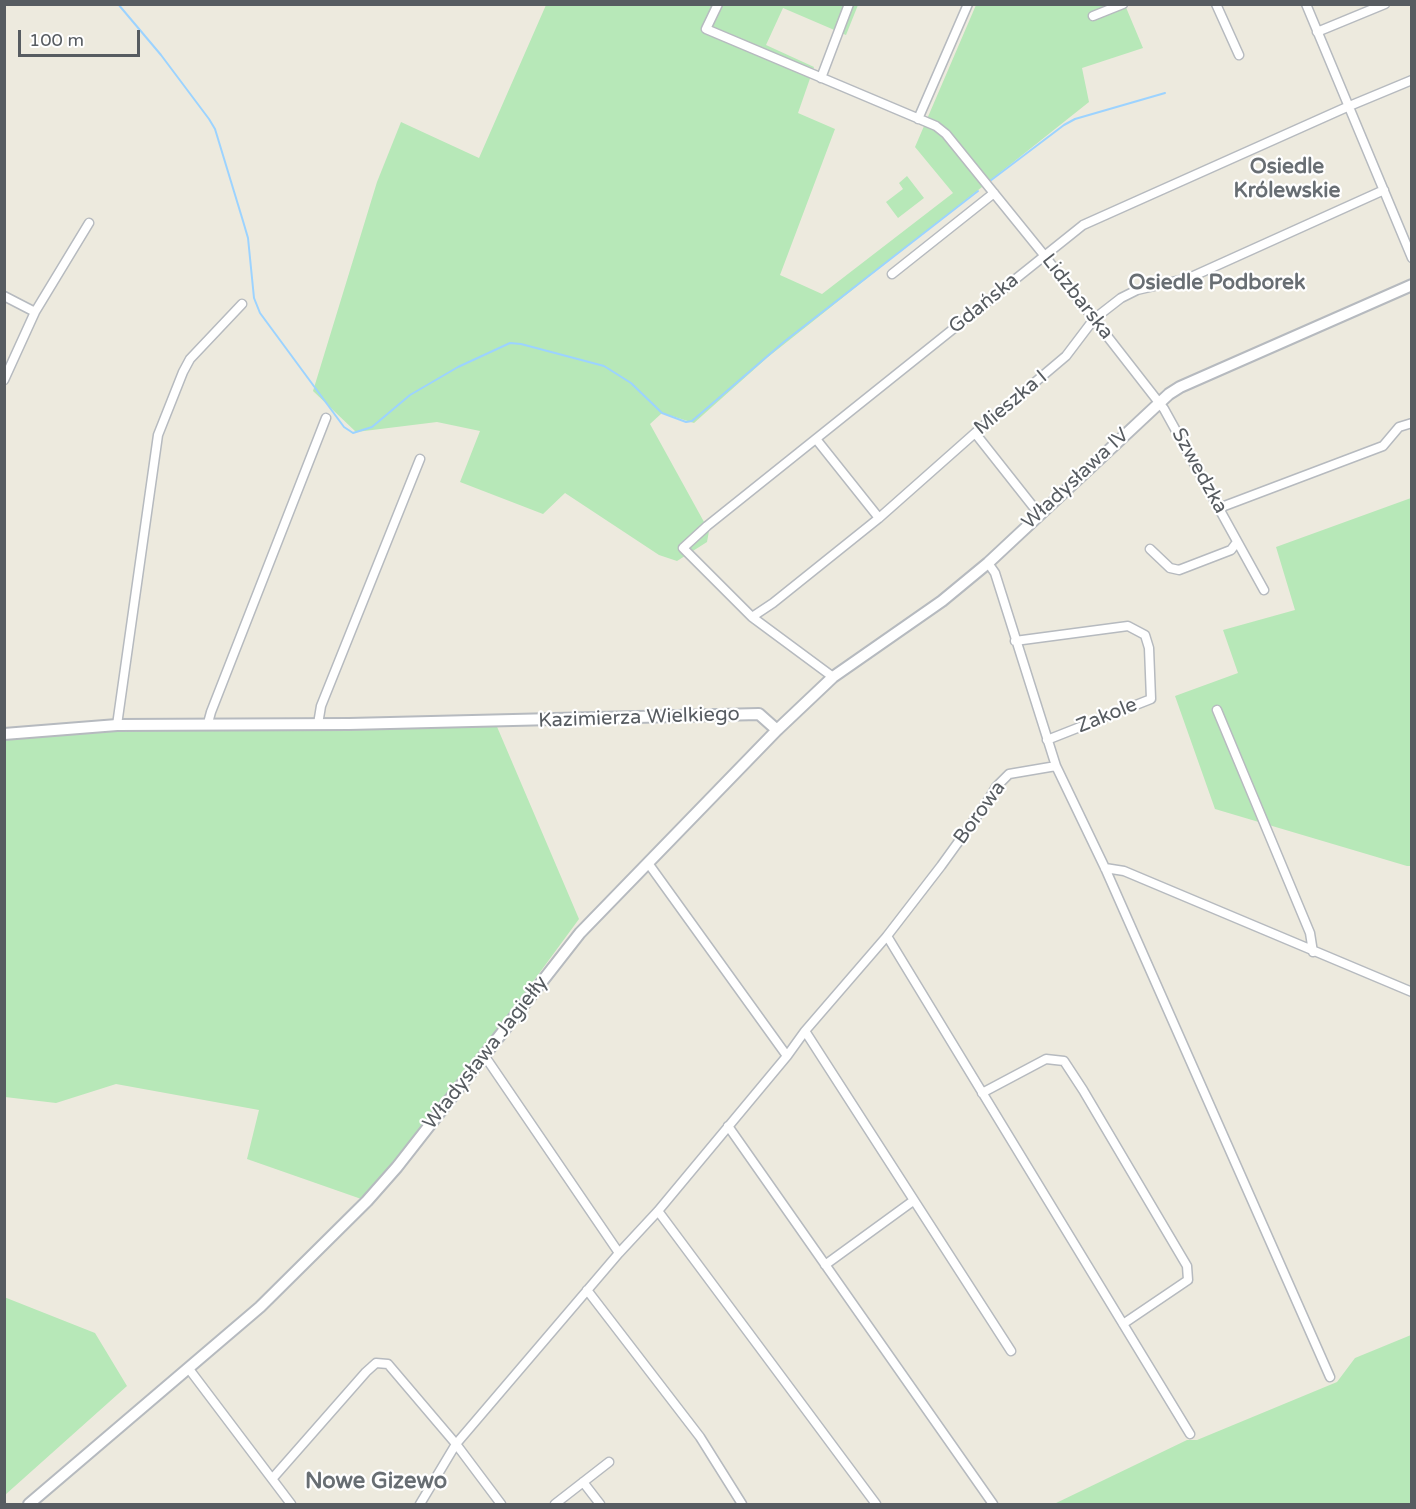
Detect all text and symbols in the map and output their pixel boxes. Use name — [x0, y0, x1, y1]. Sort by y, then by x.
scale bar — [21, 18, 142, 56]
text: 100 m — [29, 29, 84, 51]
district label: Osiedle Królewskie — [1234, 154, 1340, 204]
street label: Lidzbarska — [1036, 249, 1118, 345]
street label: Gdańska — [944, 269, 1024, 339]
district label: Osiedle Podborek — [1129, 270, 1305, 296]
street label: Mieszka I — [970, 366, 1052, 440]
street label: Władysława IV — [1018, 423, 1134, 535]
street label: Szwedzka — [1166, 424, 1232, 518]
street label: Zakole — [1073, 693, 1141, 739]
street label: Kazimierza Wielkiego — [538, 702, 740, 734]
street label: Borowa — [949, 777, 1011, 849]
street label: Władysława Jagiełły — [418, 971, 554, 1135]
district label: Nowe Gizewo — [305, 1469, 447, 1495]

